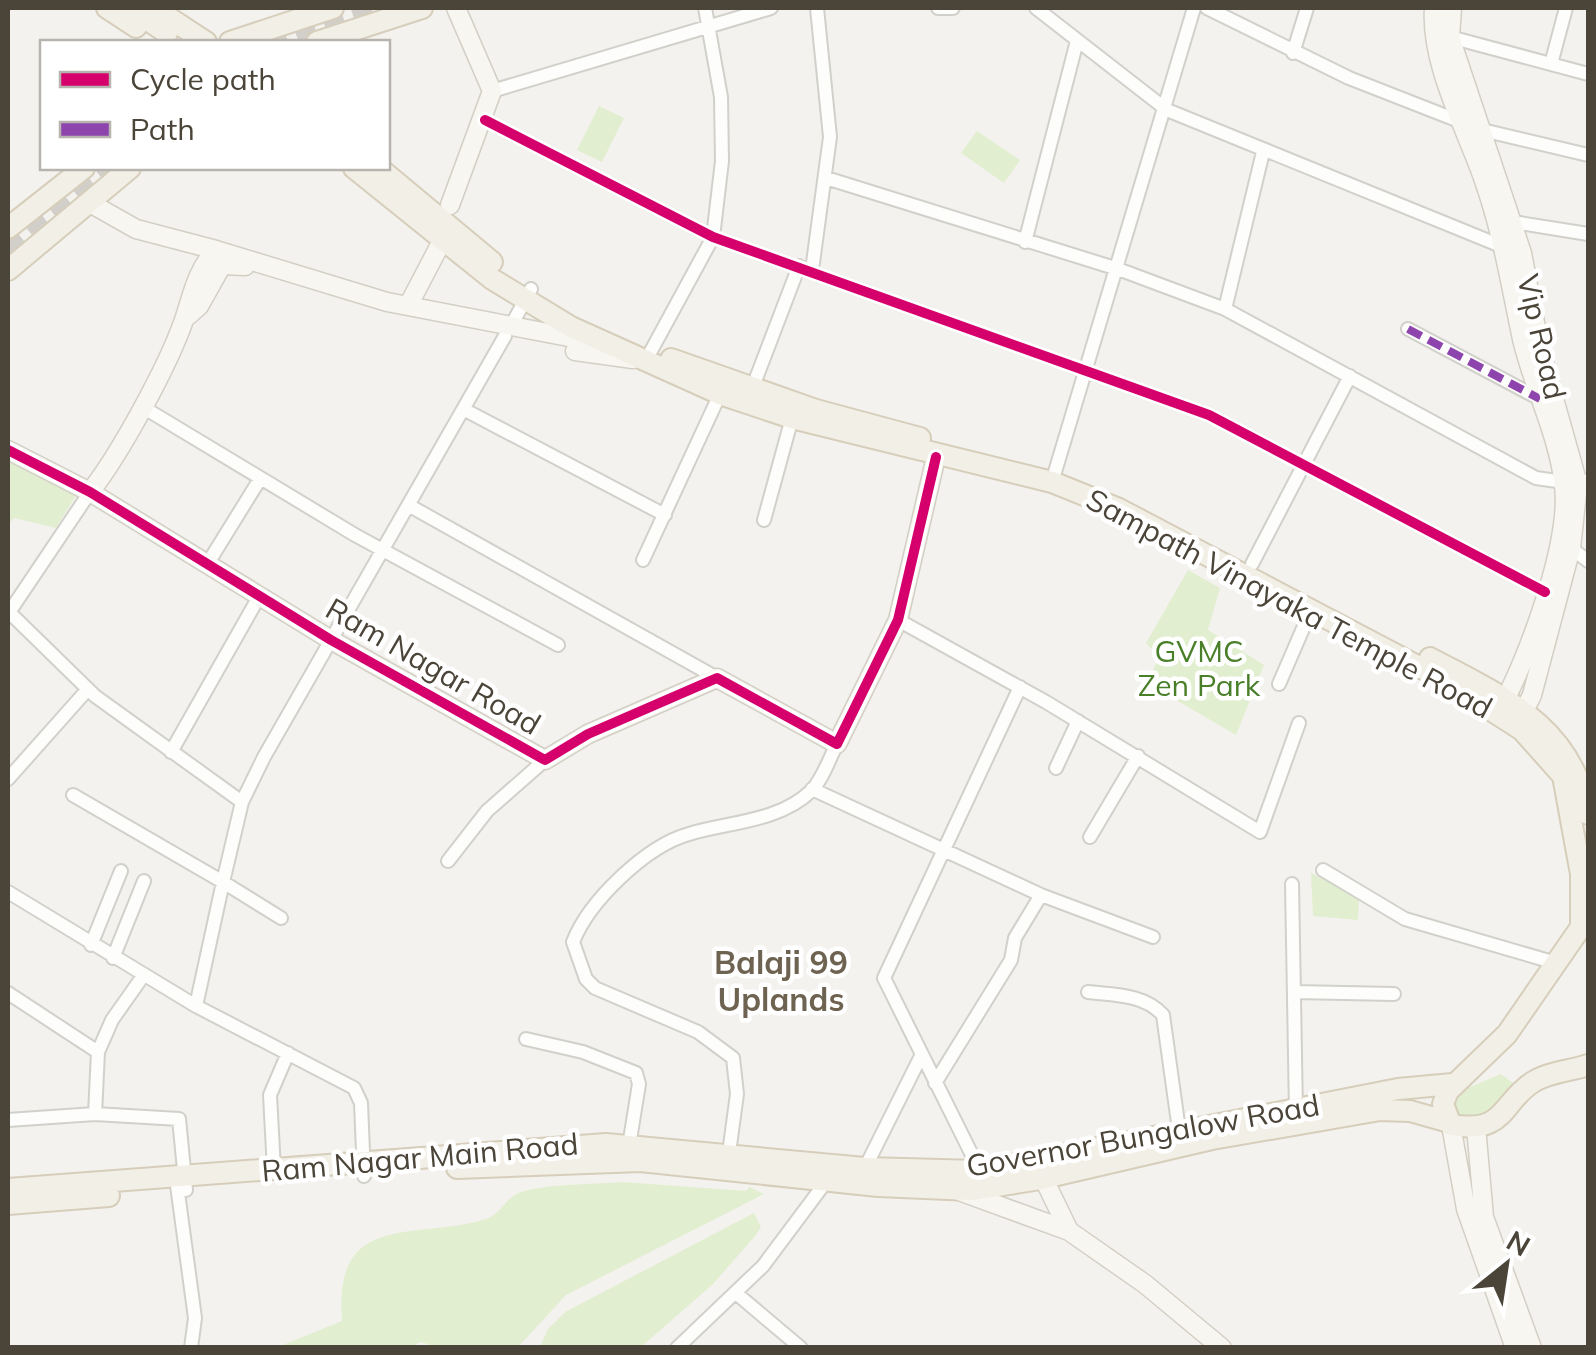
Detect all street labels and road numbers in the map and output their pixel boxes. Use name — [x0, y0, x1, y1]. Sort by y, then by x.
street label: Vip Road — [1509, 270, 1575, 403]
street label: Sampath Vinayaka Temple Road — [1080, 480, 1499, 727]
street label: Ram Nagar Road — [319, 589, 548, 743]
street label: Governor Bungalow Road — [963, 1085, 1322, 1185]
street label: Ram Nagar Main Road — [260, 1124, 580, 1190]

